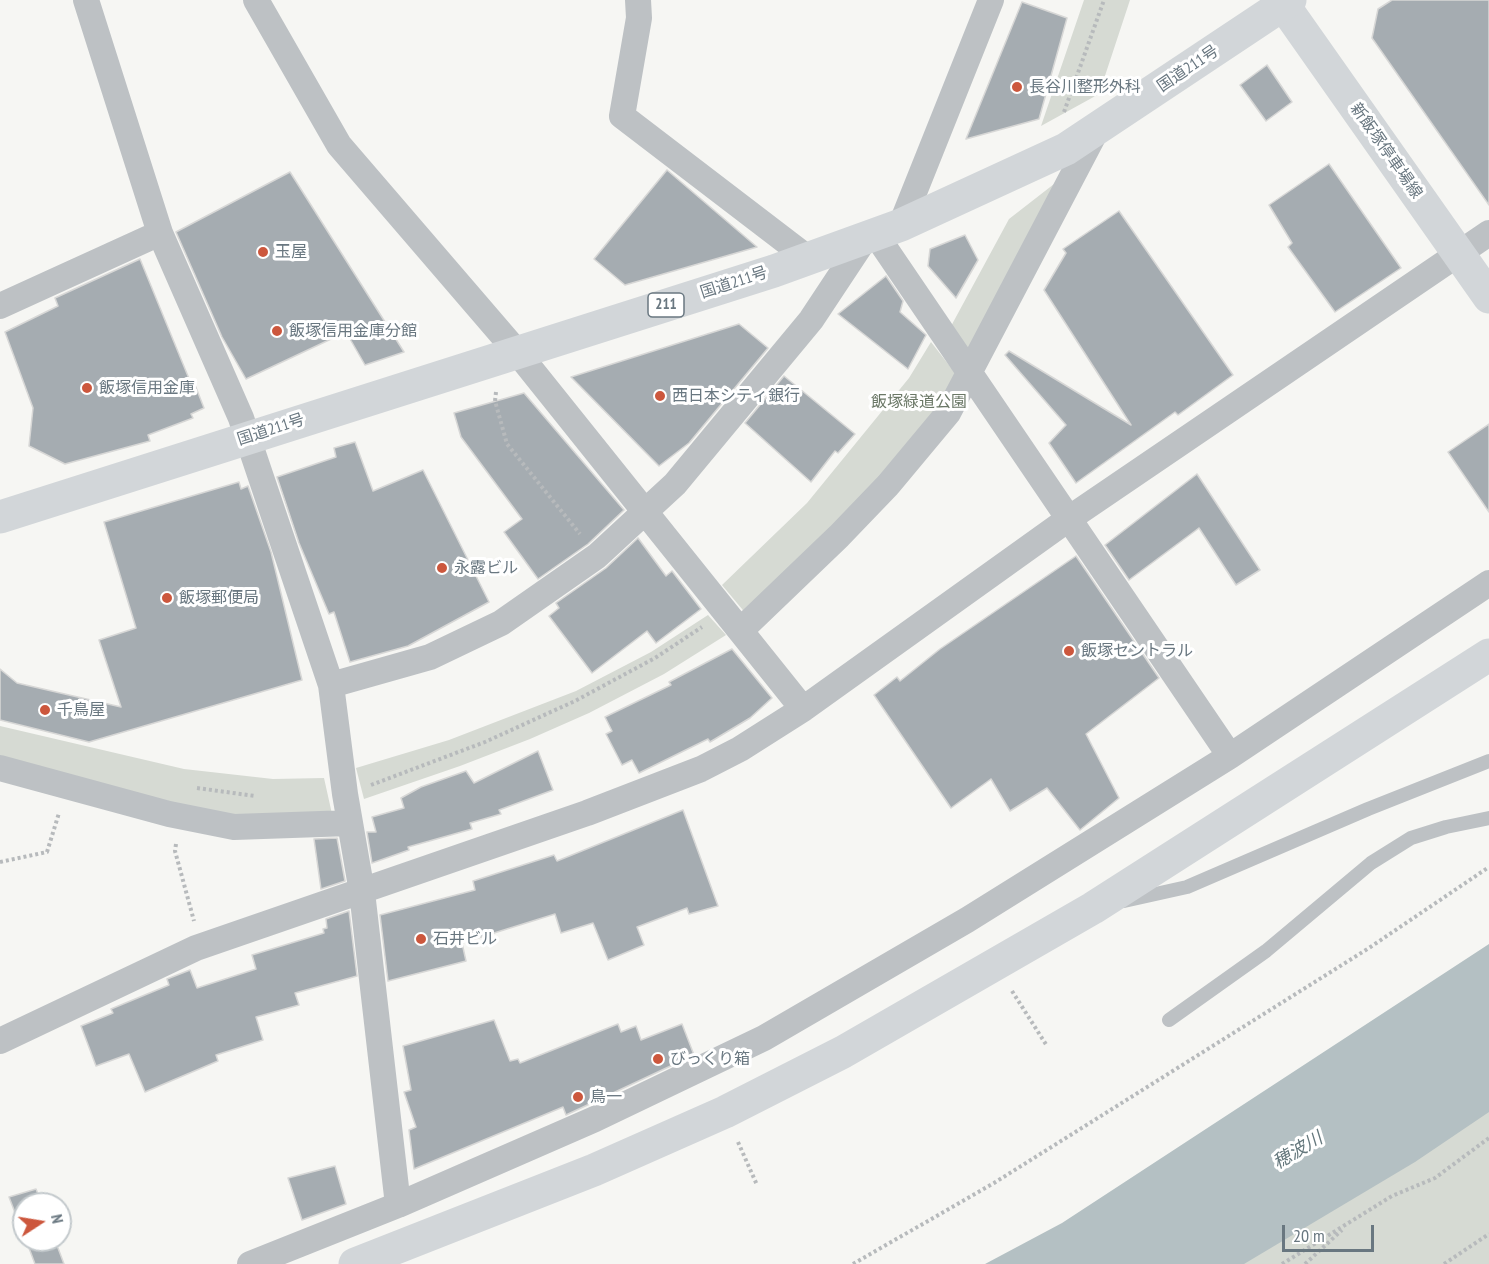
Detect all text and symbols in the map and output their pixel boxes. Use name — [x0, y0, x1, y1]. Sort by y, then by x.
street label: 国道211号 — [1154, 42, 1222, 96]
place label: 長谷川整形外科 — [1029, 77, 1141, 97]
marker: 長谷川整形外科 — [1010, 80, 1024, 94]
street label: 新飯塚停車場線 — [1346, 100, 1426, 202]
place label: 玉屋 — [275, 242, 307, 262]
marker: 玉屋 — [256, 245, 270, 259]
street label: 国道211号 — [698, 263, 770, 303]
road number: 211 — [648, 293, 684, 317]
place label: 飯塚信用金庫分館 — [289, 321, 417, 341]
marker: 飯塚信用金庫分館 — [270, 324, 284, 338]
place label: 飯塚信用金庫 — [99, 378, 195, 398]
marker: 飯塚信用金庫 — [80, 381, 94, 395]
place label: 西日本シティ銀行 — [672, 386, 800, 406]
marker: 西日本シティ銀行 — [653, 389, 667, 403]
park label: 飯塚緑道公園 — [871, 392, 967, 412]
street label: 国道211号 — [235, 410, 307, 450]
place label: 永露ビル — [454, 558, 518, 578]
marker: 永露ビル — [435, 561, 449, 575]
place label: 飯塚郵便局 — [179, 588, 259, 608]
marker: 飯塚郵便局 — [160, 591, 174, 605]
place label: 飯塚セントラル — [1081, 641, 1193, 661]
marker: 飯塚セントラル — [1062, 644, 1076, 658]
place label: 千鳥屋 — [57, 700, 105, 720]
marker: 千鳥屋 — [38, 703, 52, 717]
place label: 石井ビル — [433, 929, 497, 949]
marker: 石井ビル — [414, 932, 428, 946]
place label: びっくり箱 — [670, 1049, 750, 1069]
marker: びっくり箱 — [651, 1052, 665, 1066]
place label: 鳥一 — [590, 1087, 622, 1107]
marker: 鳥一 — [571, 1090, 585, 1104]
water label: 穂波川 — [1269, 1128, 1327, 1174]
north arrow — [12, 1192, 72, 1252]
text: N — [47, 1212, 68, 1225]
scale bar — [1285, 1213, 1376, 1251]
text: 20 m — [1293, 1224, 1325, 1247]

